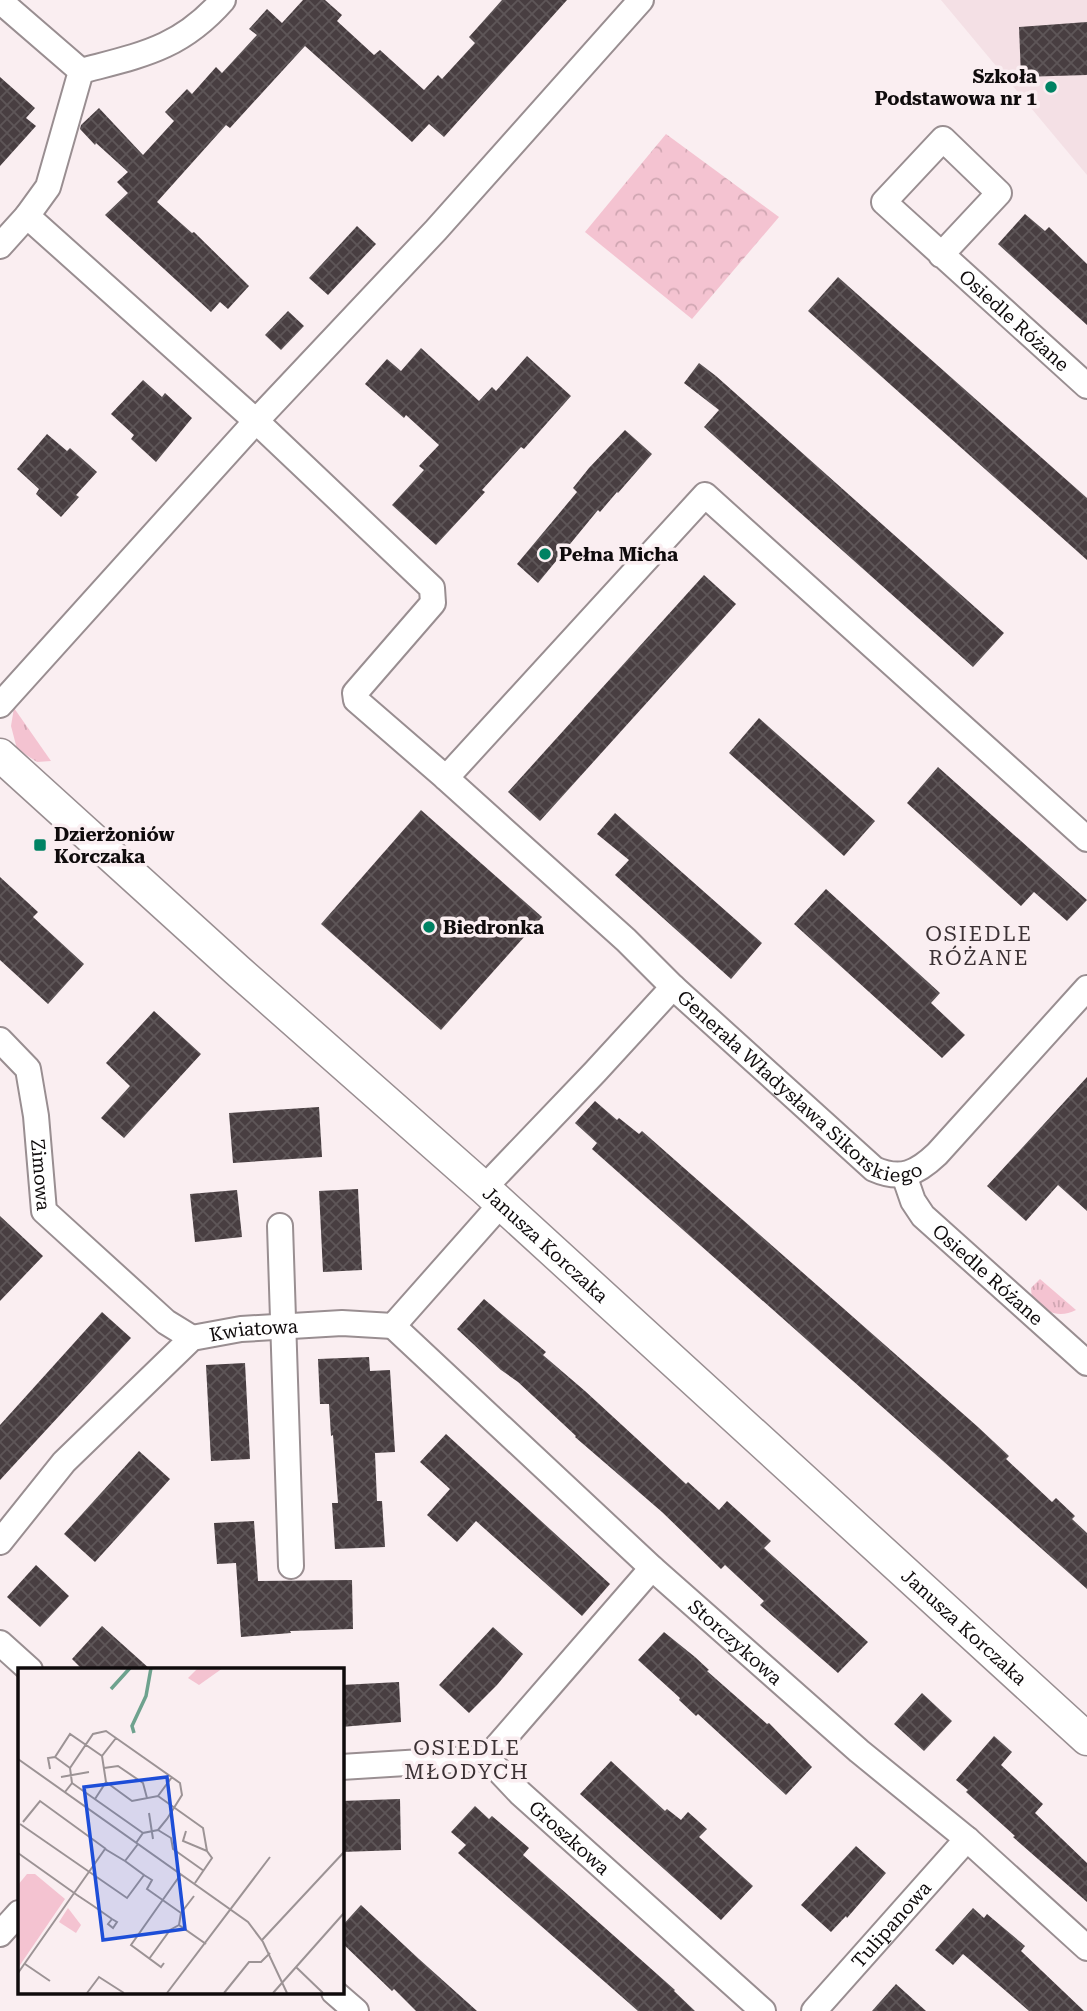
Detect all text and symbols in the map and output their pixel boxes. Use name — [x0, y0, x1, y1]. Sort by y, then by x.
place label: Szkoła Podstawowa nr 1 — [874, 65, 1037, 110]
marker: Szkoła Podstawowa nr 1 — [1043, 79, 1059, 95]
street label: Osiedle Różane — [955, 264, 1074, 376]
place label: Pełna Micha — [559, 543, 678, 566]
marker: Pełna Micha — [537, 546, 553, 562]
place label: Dzierżoniów Korczaka — [54, 823, 175, 868]
marker: Dzierżoniów Korczaka — [32, 837, 48, 853]
place label: Biedronka — [443, 916, 544, 939]
marker: Biedronka — [421, 919, 437, 935]
district label: OSIEDLE RÓŻANE — [925, 922, 1033, 970]
street label: Generała Władysława Sikorskiego — [673, 985, 926, 1186]
street label: Zimowa — [26, 1138, 56, 1212]
street label: Janusza Korczaka — [478, 1181, 614, 1308]
street label: Osiedle Różane — [928, 1219, 1048, 1330]
street label: Kwiatowa — [208, 1314, 299, 1346]
street label: Janusza Korczaka — [897, 1564, 1032, 1690]
street label: Storczykowa — [684, 1594, 788, 1690]
inset map — [18, 1668, 343, 1994]
district label: OSIEDLE MŁODYCH — [404, 1736, 530, 1784]
street label: Groszkowa — [525, 1795, 615, 1880]
street label: Tulipanowa — [847, 1876, 936, 1972]

